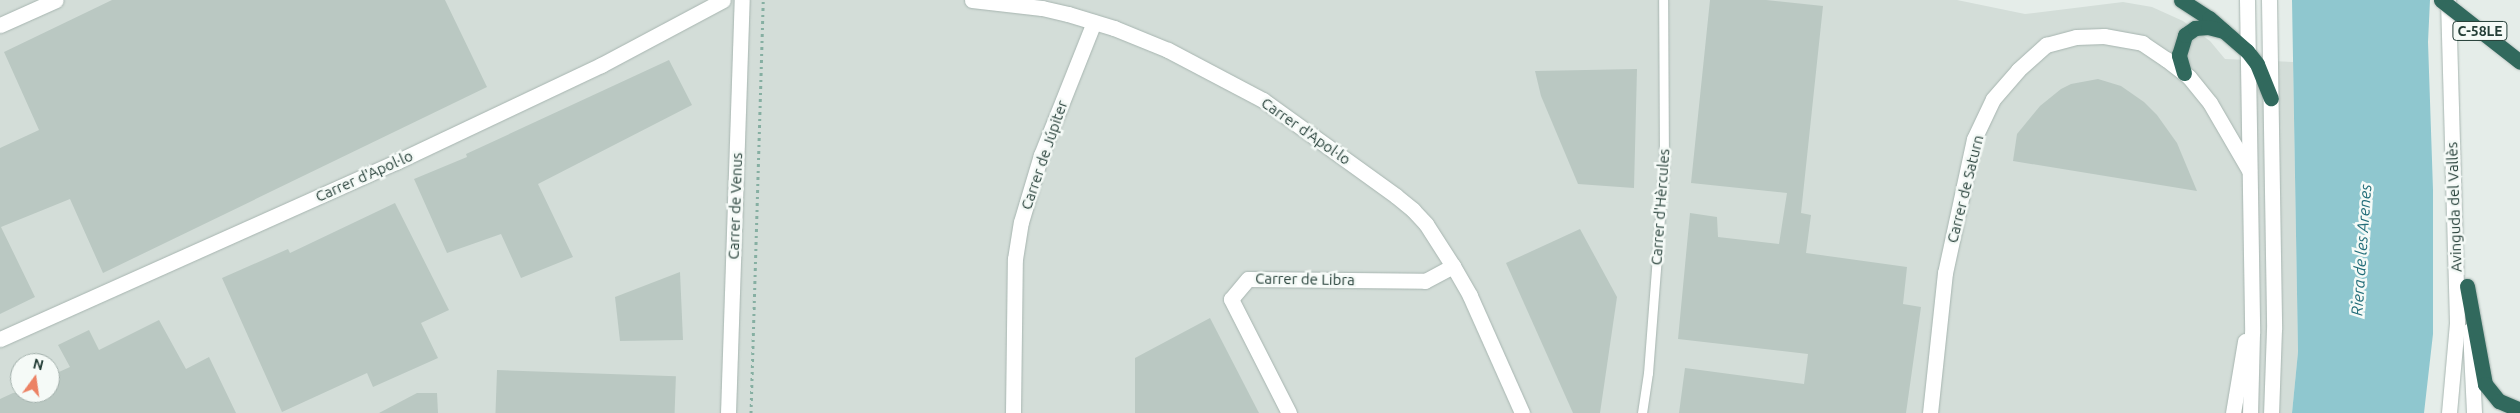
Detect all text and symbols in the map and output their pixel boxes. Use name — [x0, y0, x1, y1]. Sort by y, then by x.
road number: C-58LE — [2451, 20, 2509, 42]
street label: Carrer d'Apol·lo — [1258, 94, 1354, 168]
street label: Carrer de Júpiter — [1017, 98, 1071, 212]
street label: Carrer de Saturn — [1943, 133, 1987, 245]
street label: Avinguda del Vallès — [2443, 142, 2465, 272]
street label: Carrer d'Apol·lo — [313, 146, 415, 206]
street label: Carrer d'Hèrcules — [1647, 148, 1673, 266]
street label: Carrer de Venus — [724, 152, 746, 260]
water label: Riera de les Arenes — [2347, 184, 2375, 316]
street label: Carrer de Libra — [1255, 269, 1355, 289]
north arrow — [10, 353, 60, 403]
text: N — [31, 355, 45, 373]

